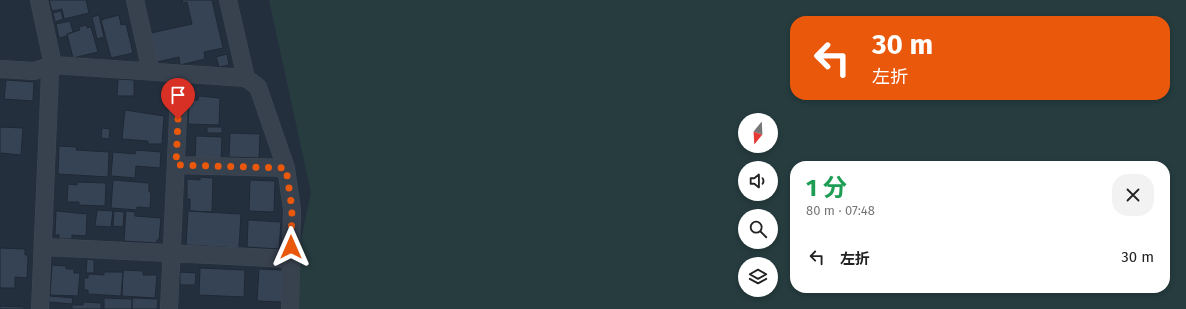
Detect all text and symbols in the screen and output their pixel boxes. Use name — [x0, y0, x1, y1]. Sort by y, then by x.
text: 30 m — [872, 28, 933, 61]
icon: left — [806, 32, 858, 84]
text: 左折 — [872, 66, 908, 88]
pin — [161, 78, 195, 119]
icon: arrive — [167, 84, 189, 106]
north arrow — [738, 113, 778, 153]
map controls — [738, 113, 778, 297]
button: sound — [738, 161, 778, 201]
text: 1 分 — [806, 174, 847, 202]
button: close — [1112, 174, 1154, 216]
text: 80 m · 07:48 — [806, 203, 875, 218]
button: search — [738, 209, 778, 249]
position arrow — [270, 226, 312, 268]
icon: left — [806, 246, 828, 268]
text: 30 m — [1121, 248, 1154, 266]
text: 左折 — [840, 250, 870, 268]
button: layers — [738, 257, 778, 297]

